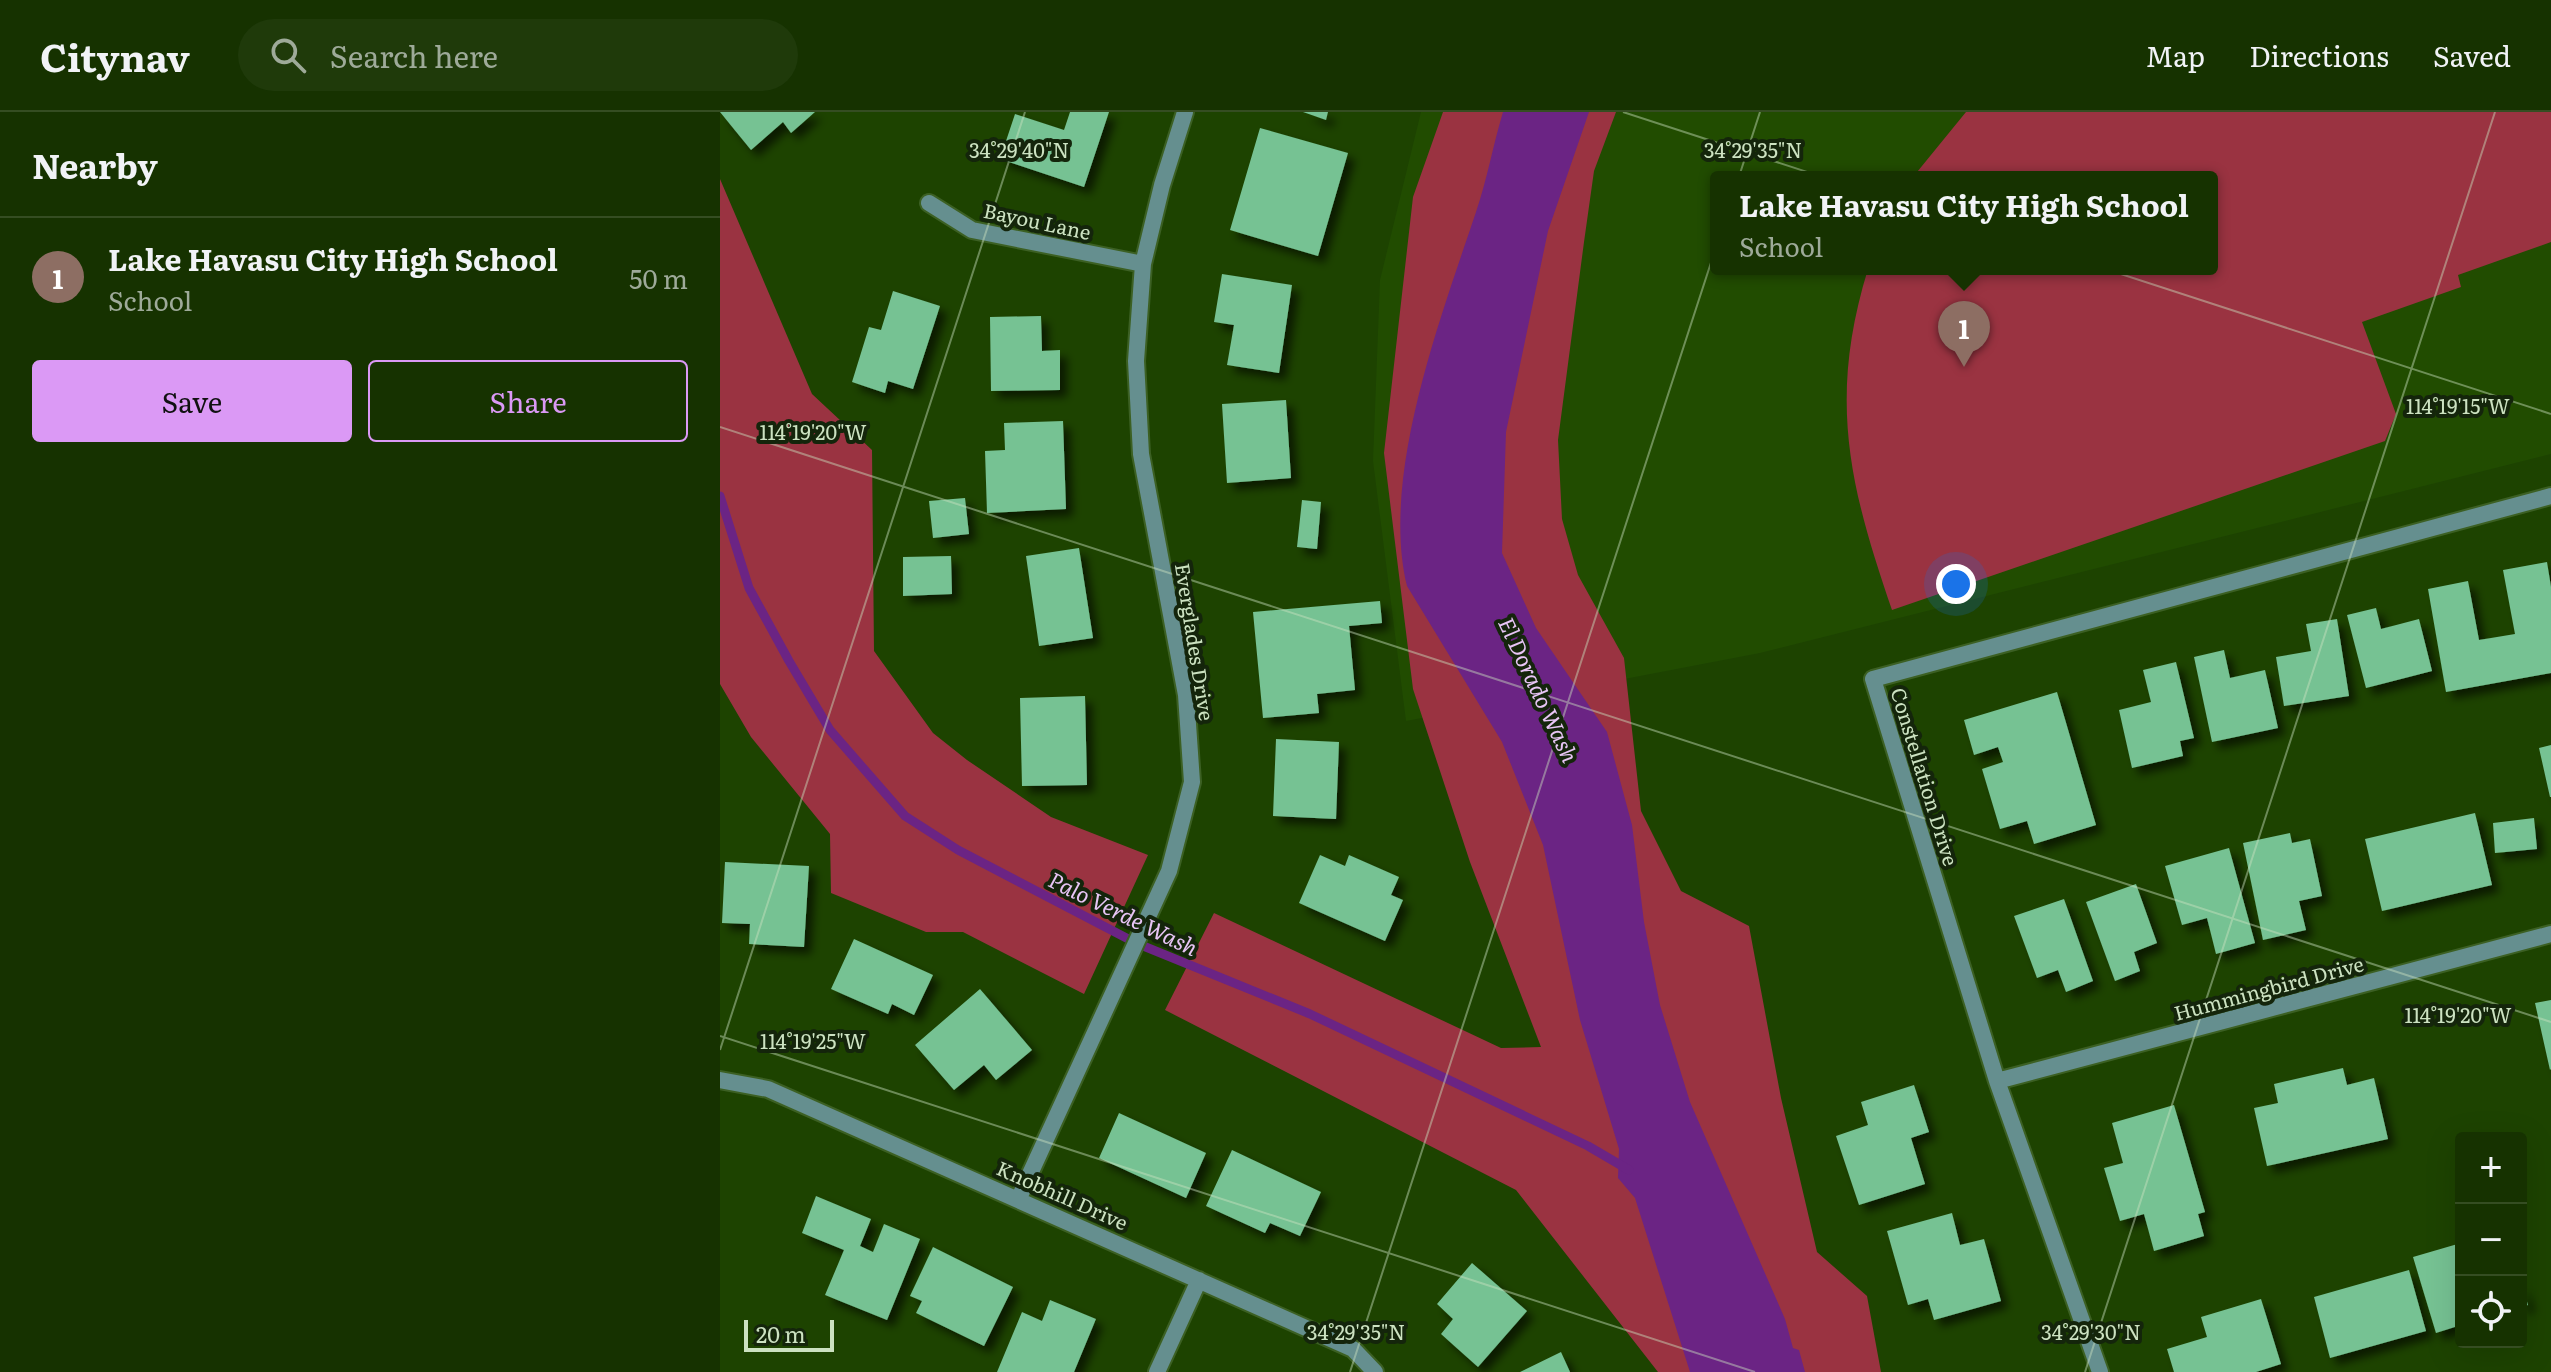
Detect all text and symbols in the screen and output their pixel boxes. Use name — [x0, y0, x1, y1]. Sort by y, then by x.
search box — [238, 19, 798, 91]
text: Citynav — [40, 27, 190, 84]
icon: search — [266, 33, 310, 77]
text: Search here — [330, 33, 498, 77]
text: Map — [2146, 34, 2205, 76]
text: Directions — [2249, 34, 2389, 76]
text: Saved — [2433, 34, 2511, 76]
text: 34°29'40"N — [969, 134, 1069, 164]
text: 34°29'35"N — [1704, 134, 1802, 164]
text: Nearby — [32, 139, 158, 189]
popup — [1710, 171, 2218, 275]
text: Lake Havasu City High School — [1739, 182, 2189, 226]
street label: Bayou Lane — [981, 194, 1094, 246]
text: School — [1739, 226, 1823, 265]
text: Lake Havasu City High School — [108, 236, 558, 280]
text: 1 — [53, 258, 63, 297]
text: 50 m — [629, 258, 688, 297]
text: School — [108, 280, 192, 319]
pin: 1 — [1938, 301, 1990, 367]
button: Save — [32, 360, 352, 442]
button: Share — [368, 360, 688, 442]
text: 114°19'15"W — [2406, 390, 2510, 420]
text: 114°19'20"W — [759, 416, 867, 446]
street label: Everglades Drive — [1169, 561, 1223, 723]
your location — [1936, 564, 1976, 604]
water label: El Dorado Wash — [1491, 611, 1587, 767]
street label: Constellation Drive — [1885, 684, 1967, 869]
water label: Palo Verde Wash — [1043, 862, 1204, 963]
street label: Hummingbird Drive — [2170, 947, 2367, 1027]
text: 114°19'20"W — [2404, 999, 2512, 1029]
text: 114°19'25"W — [760, 1025, 866, 1055]
map controls — [2455, 1132, 2527, 1348]
button: + — [2455, 1132, 2527, 1204]
street label: Knobhill Drive — [992, 1152, 1133, 1237]
button: − — [2455, 1204, 2527, 1276]
button: locate — [2455, 1276, 2527, 1348]
scale bar — [744, 1316, 834, 1352]
text: 34°29'35"N — [1307, 1316, 1405, 1346]
text: 34°29'30"N — [2041, 1316, 2141, 1346]
text: 20 m — [756, 1317, 806, 1350]

